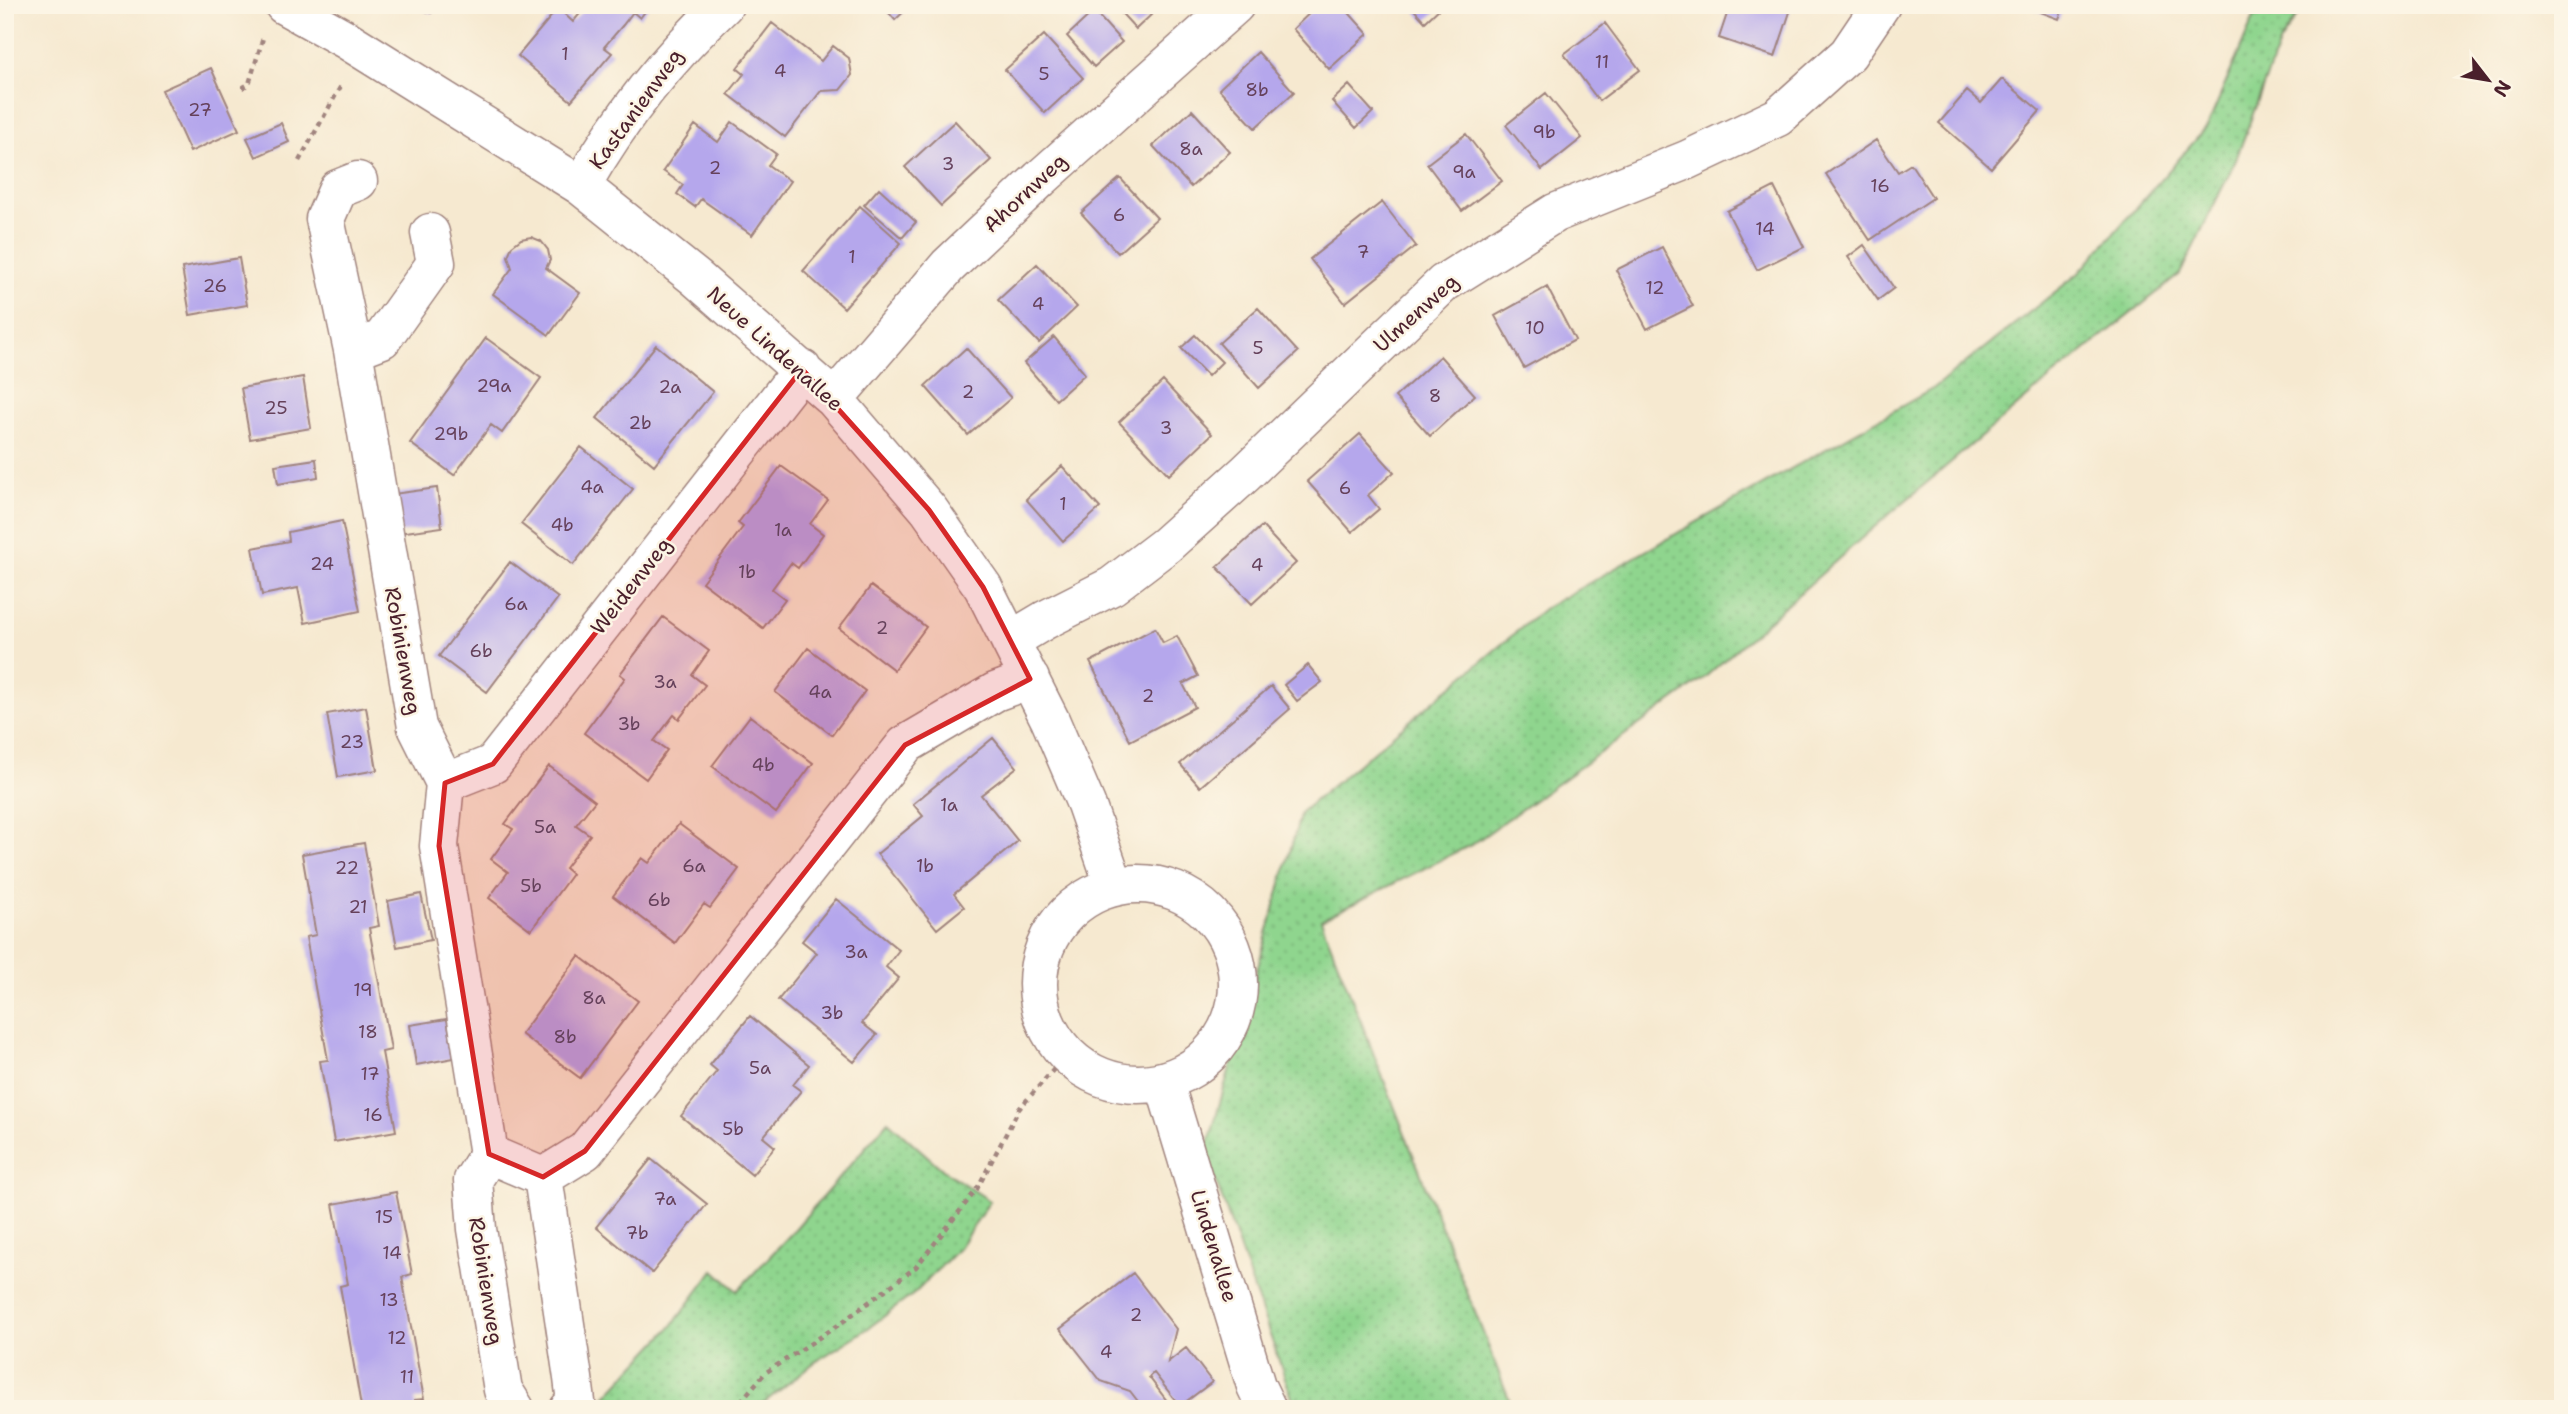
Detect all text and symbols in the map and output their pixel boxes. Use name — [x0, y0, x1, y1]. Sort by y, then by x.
house number: 1 — [561, 42, 569, 66]
street label: Kastanienweg — [583, 43, 689, 175]
north arrow — [2452, 46, 2522, 116]
house number: 11 — [1595, 50, 1609, 74]
house number: 4 — [774, 59, 786, 83]
house number: 5 — [1038, 62, 1050, 86]
text: N — [2488, 76, 2517, 101]
house number: 8b — [1245, 78, 1269, 102]
house number: 27 — [188, 98, 212, 122]
house number: 9b — [1532, 120, 1556, 144]
house number: 8a — [1179, 137, 1203, 161]
street label: Ahornweg — [977, 147, 1073, 239]
house number: 3 — [942, 152, 954, 176]
house number: 2 — [709, 156, 721, 180]
house number: 9a — [1452, 160, 1476, 184]
house number: 16 — [1870, 174, 1890, 198]
house number: 6 — [1113, 203, 1125, 227]
house number: 14 — [1755, 217, 1775, 241]
house number: 7 — [1357, 240, 1369, 264]
house number: 1 — [848, 245, 856, 269]
street label: Ulmenweg — [1368, 267, 1464, 359]
house number: 26 — [203, 274, 227, 298]
house number: 12 — [1645, 276, 1665, 300]
street label: Neue Lindenallee — [701, 280, 849, 418]
house number: 4 — [1032, 292, 1044, 316]
house number: 10 — [1525, 316, 1545, 340]
house number: 5 — [1252, 336, 1264, 360]
house number: 29a — [476, 374, 512, 398]
house number: 2a — [658, 375, 682, 399]
house number: 2 — [962, 380, 974, 404]
house number: 8 — [1429, 384, 1441, 408]
house number: 25 — [264, 396, 288, 420]
house number: 2b — [628, 411, 652, 435]
house number: 3 — [1160, 416, 1172, 440]
house number: 29b — [434, 422, 468, 446]
house number: 4a — [580, 475, 604, 499]
house number: 6 — [1339, 476, 1351, 500]
house number: 1 — [1059, 492, 1067, 516]
house number: 4b — [550, 513, 574, 537]
house number: 1a — [774, 518, 792, 542]
street label: Weidenweg — [584, 531, 678, 641]
house number: 24 — [310, 552, 334, 576]
house number: 4 — [1251, 553, 1263, 577]
house number: 1b — [738, 560, 756, 584]
street label: Robinienweg — [378, 585, 428, 717]
house number: 6a — [504, 592, 528, 616]
house number: 2 — [876, 616, 888, 640]
house number: 6b — [469, 639, 493, 663]
house number: 3a — [653, 670, 677, 694]
house number: 4a — [808, 680, 832, 704]
house number: 2 — [1142, 684, 1154, 708]
house number: 3b — [618, 712, 640, 736]
house number: 23 — [340, 730, 364, 754]
house number: 4b — [751, 753, 775, 777]
house number: 1a — [940, 793, 958, 817]
house number: 5a — [534, 815, 556, 839]
house number: 6a — [682, 854, 706, 878]
house number: 1b — [916, 854, 934, 878]
house number: 22 — [335, 856, 359, 880]
house number: 5b — [520, 874, 542, 898]
house number: 6b — [647, 888, 671, 912]
house number: 21 — [348, 895, 368, 919]
house number: 3a — [844, 940, 868, 964]
house number: 19 — [353, 978, 373, 1002]
house number: 8a — [582, 986, 606, 1010]
house number: 3b — [821, 1001, 843, 1025]
house number: 18 — [358, 1020, 378, 1044]
house number: 8b — [553, 1025, 577, 1049]
house number: 5a — [749, 1056, 771, 1080]
house number: 17 — [360, 1062, 380, 1086]
house number: 16 — [363, 1103, 383, 1127]
house number: 5b — [722, 1117, 744, 1141]
street label: Lindenallee — [1184, 1186, 1244, 1306]
house number: 7a — [654, 1187, 676, 1211]
house number: 15 — [375, 1205, 393, 1229]
street label: Robinienweg — [462, 1215, 510, 1347]
house number: 7b — [625, 1221, 649, 1245]
house number: 14 — [382, 1241, 402, 1265]
house number: 13 — [379, 1288, 399, 1312]
house number: 2 — [1130, 1303, 1142, 1327]
house number: 12 — [387, 1326, 407, 1350]
house number: 4 — [1100, 1340, 1112, 1364]
house number: 11 — [400, 1365, 414, 1389]

